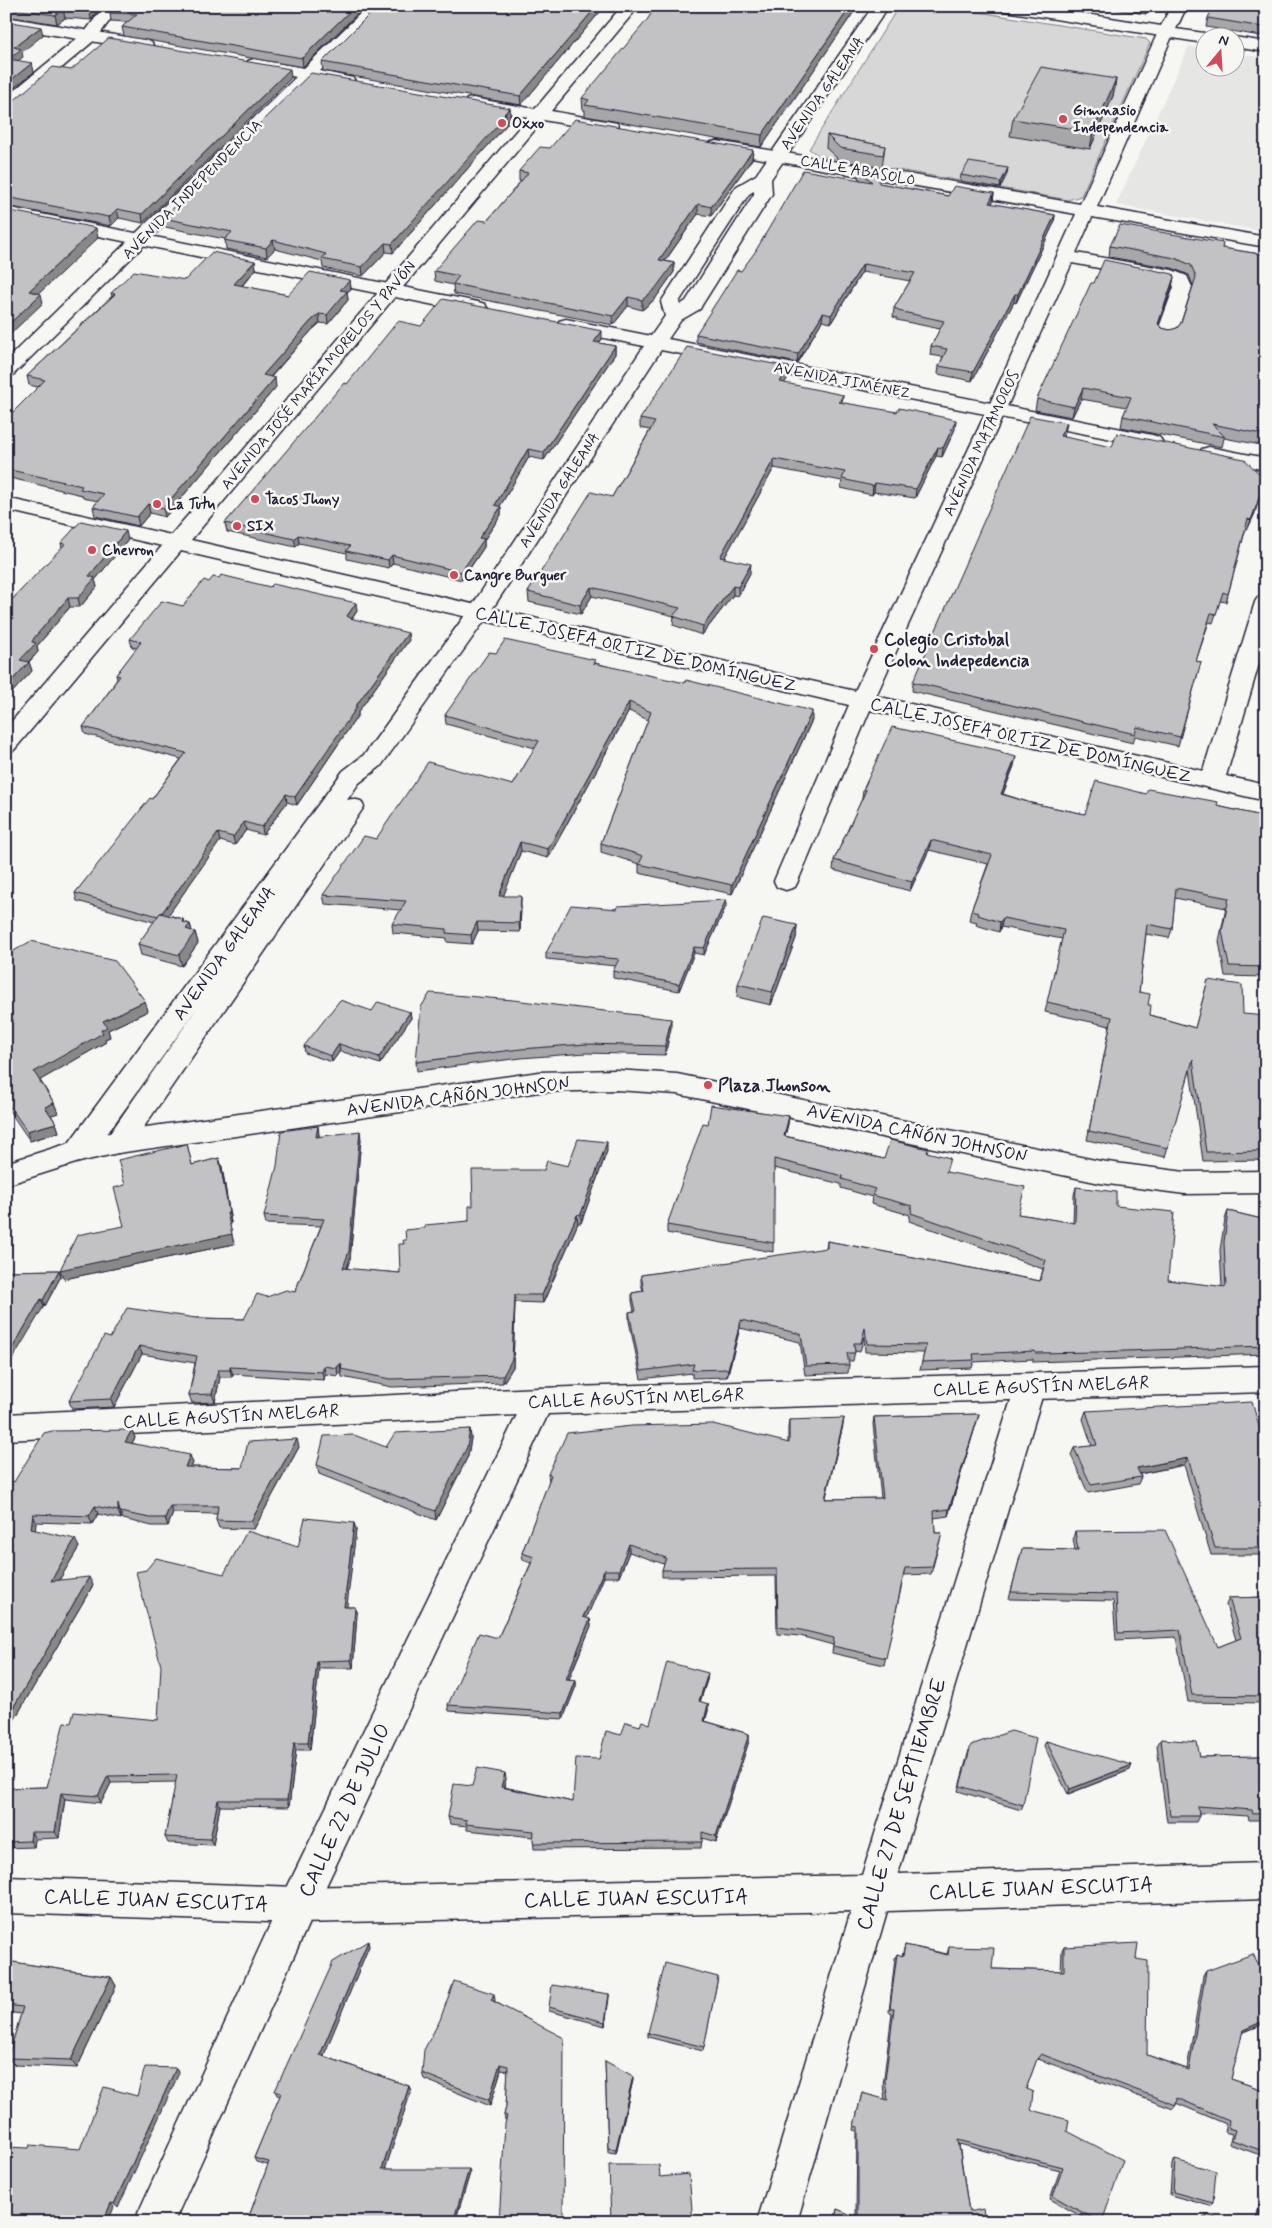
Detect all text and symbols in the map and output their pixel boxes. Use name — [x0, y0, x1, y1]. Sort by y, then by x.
north arrow — [1194, 28, 1244, 78]
text: N — [1216, 31, 1231, 51]
street label: AVENIDA GALEANA — [776, 33, 869, 154]
place label: Gimnasio Independencia — [1073, 101, 1169, 138]
marker: Gimnasio Independencia — [1057, 113, 1069, 125]
place label: Oxxo — [512, 114, 544, 134]
street label: AVENIDA INDEPENDENCIA — [118, 115, 267, 264]
marker: Oxxo — [496, 117, 508, 129]
street label: CALLE ABASOLO — [799, 151, 917, 191]
street label: AVENIDA JOSÉ MARÍA MORELOS Y PAVÓN — [216, 256, 421, 494]
street label: AVENIDA JIMÉNEZ — [772, 357, 912, 404]
street label: AVENIDA MATAMOROS — [939, 367, 1025, 519]
street label: AVENIDA GALEANA — [515, 429, 605, 552]
place label: Tacos Jhony — [265, 490, 340, 510]
marker: Tacos Jhony — [249, 493, 261, 505]
place label: La Tutu — [167, 495, 216, 515]
marker: La Tutu — [151, 498, 163, 510]
place label: SIX — [247, 517, 274, 537]
marker: SIX — [231, 520, 243, 532]
place label: Chevron — [102, 541, 154, 561]
marker: Chevron — [86, 544, 98, 556]
place label: Cangre Burguer — [464, 566, 567, 588]
marker: Cangre Burguer — [448, 569, 460, 581]
street label: CALLE JOSEFA ORTIZ DE DOMÍNGUEZ — [473, 601, 799, 699]
place label: Colegio Cristobal Colon Indepedencia — [884, 628, 1030, 673]
marker: Colegio Cristobal Colon Indepedencia — [868, 643, 880, 655]
street label: CALLE JOSEFA ORTIZ DE DOMÍNGUEZ — [868, 692, 1194, 790]
street label: AVENIDA GALEANA — [168, 882, 282, 1026]
street label: AVENIDA CAÑÓN JOHNSON — [345, 1071, 571, 1123]
place label: Plaza Jhonson — [718, 1074, 831, 1098]
marker: Plaza Jhonson — [702, 1079, 714, 1091]
street label: AVENIDA CAÑÓN JOHNSON — [804, 1099, 1030, 1169]
street label: CALLE AGUSTÍN MELGAR — [932, 1371, 1150, 1403]
street label: CALLE AGUSTÍN MELGAR — [527, 1383, 745, 1415]
street label: CALLE AGUSTÍN MELGAR — [122, 1399, 340, 1435]
street label: CALLE 27 DE SEPTIEMBRE — [850, 1675, 954, 1934]
street label: CALLE 22 DE JULIO — [292, 1719, 398, 1902]
street label: CALLE JUAN ESCUTIA — [928, 1871, 1154, 1907]
street label: CALLE JUAN ESCUTIA — [43, 1883, 269, 1919]
street label: CALLE JUAN ESCUTIA — [523, 1883, 749, 1915]

